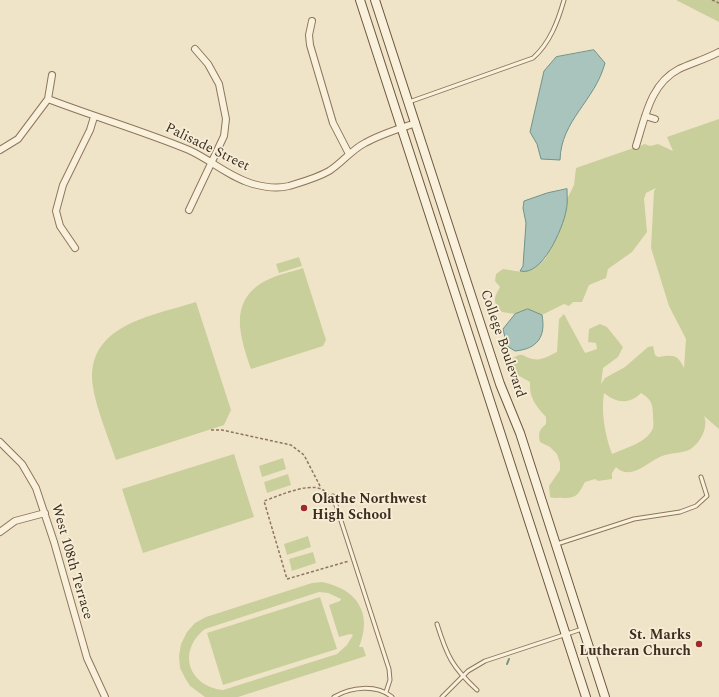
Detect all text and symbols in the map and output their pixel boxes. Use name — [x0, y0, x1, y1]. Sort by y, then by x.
street label: Palisade Street — [162, 120, 252, 176]
street label: College Boulevard — [476, 288, 528, 400]
place label: Olathe Northwest High School — [312, 492, 427, 524]
street label: West 108th Terrace — [46, 502, 96, 622]
marker: Olathe Northwest High School — [299, 503, 309, 513]
place label: St. Marks Lutheran Church — [579, 628, 691, 660]
marker: St. Marks Lutheran Church — [694, 639, 704, 649]

